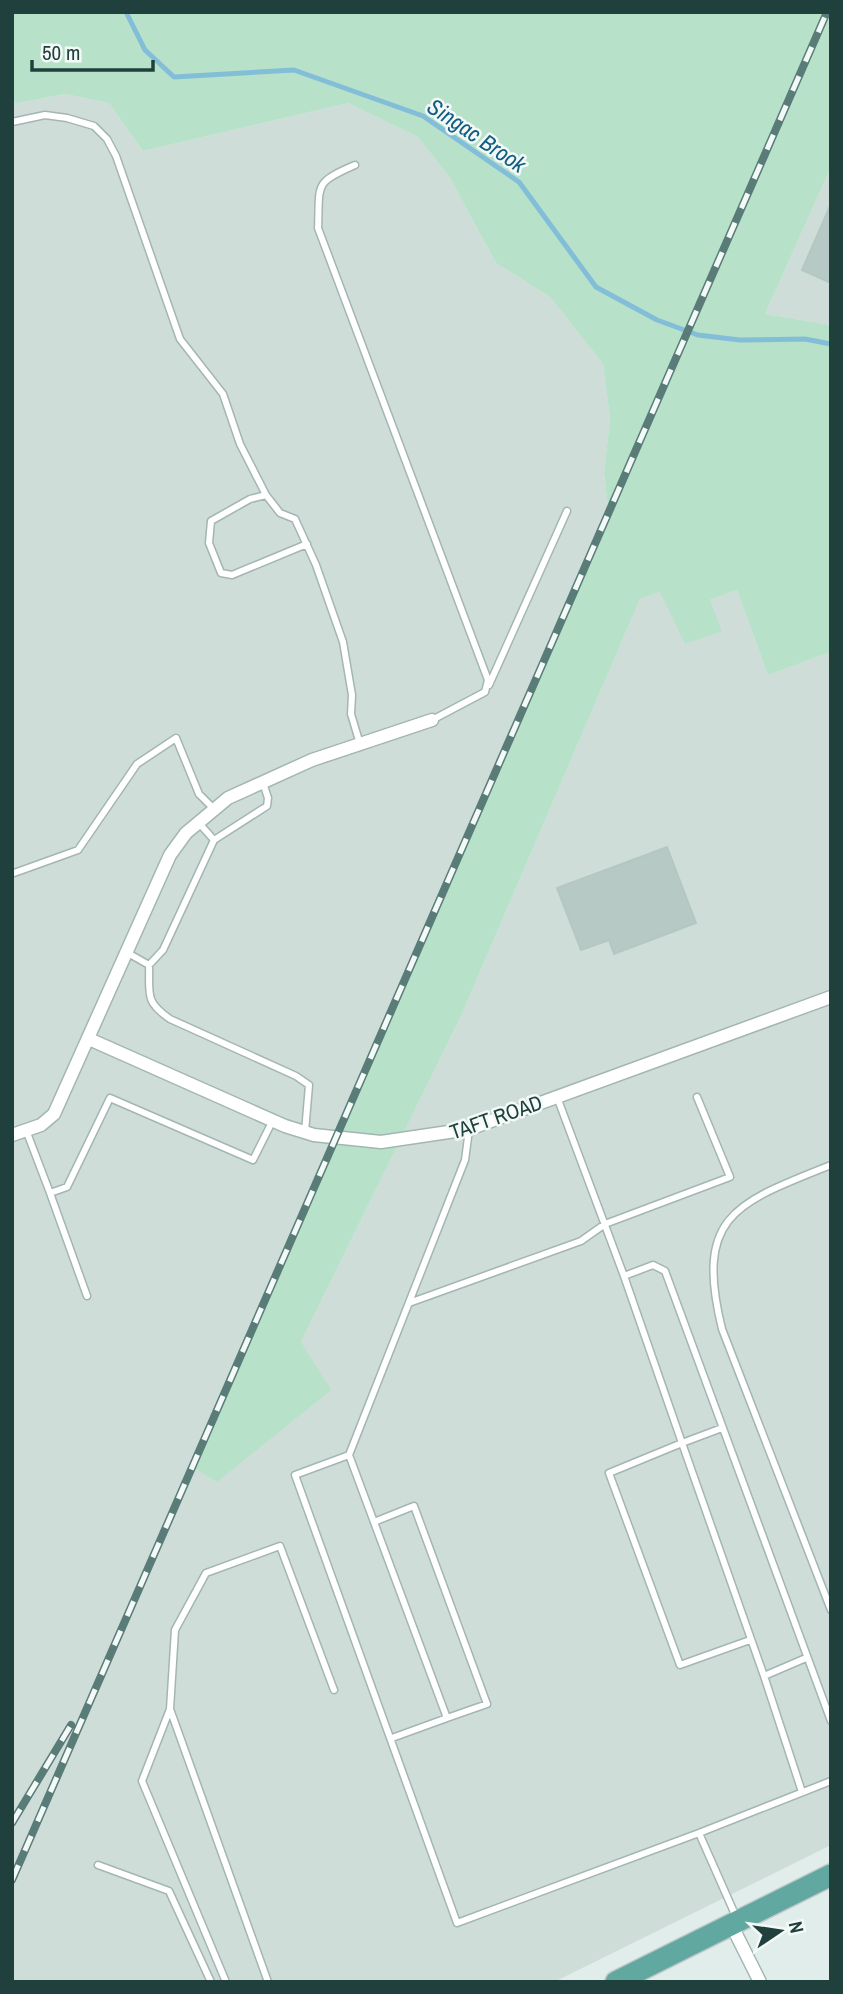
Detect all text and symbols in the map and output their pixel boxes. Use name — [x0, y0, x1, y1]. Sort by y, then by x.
scale bar — [32, 28, 152, 72]
text: 50 m — [42, 38, 80, 67]
water label: Singac Brook — [421, 90, 534, 180]
street label: TAFT ROAD — [446, 1088, 546, 1146]
north arrow — [745, 1896, 815, 1966]
text: N — [783, 1919, 810, 1936]

